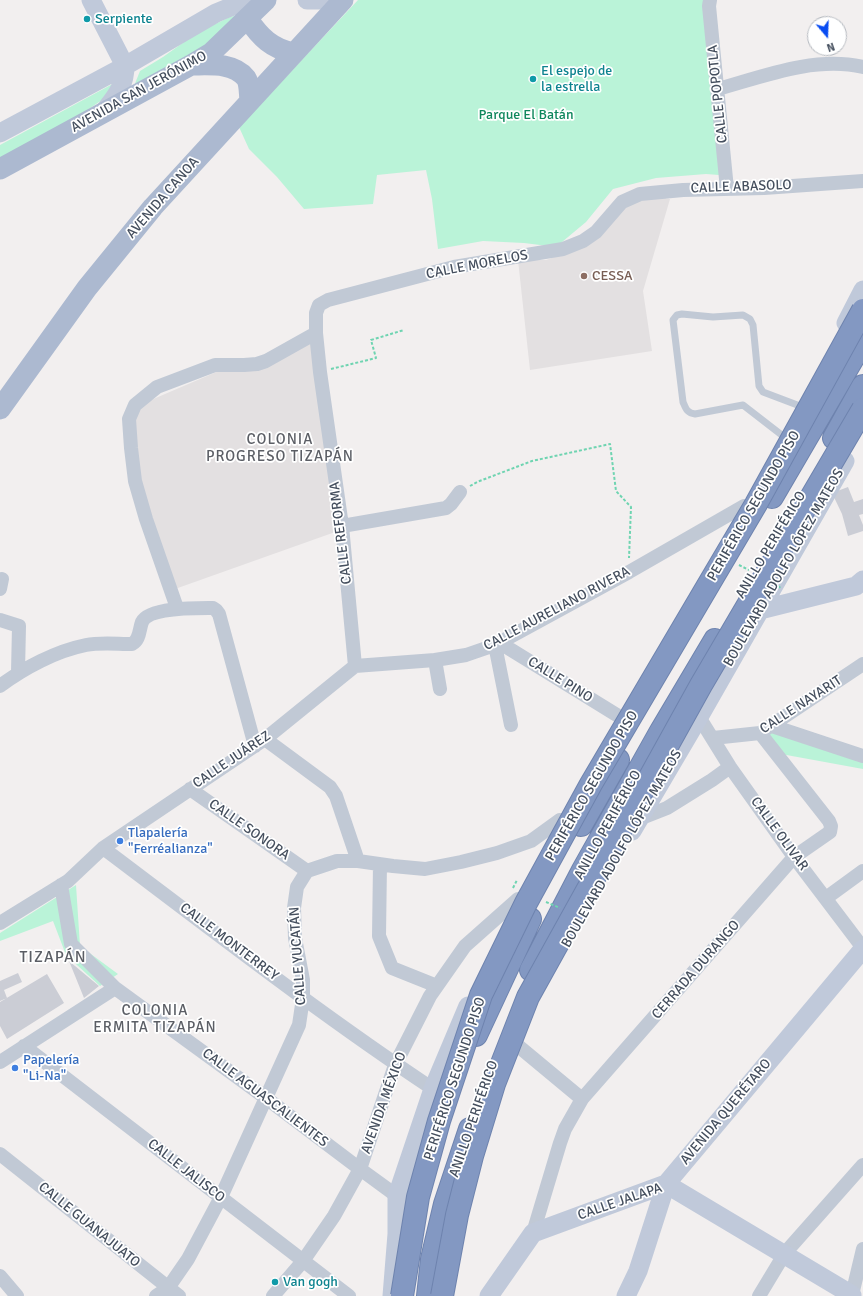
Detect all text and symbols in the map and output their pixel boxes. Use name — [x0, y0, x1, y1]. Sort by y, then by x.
place label: Serpiente — [95, 11, 153, 27]
marker: Serpiente — [82, 14, 92, 24]
north arrow — [807, 16, 847, 56]
text: N — [825, 39, 836, 54]
street label: CALLE POPOTLA — [704, 44, 732, 144]
street label: AVENIDA SAN JERÓNIMO — [68, 48, 210, 136]
place label: El espejo de la estrella — [541, 63, 612, 96]
marker: El espejo de la estrella — [528, 74, 538, 84]
park label: Parque El Batán — [478, 107, 574, 123]
street label: AVENIDA CANOA — [123, 154, 203, 242]
street label: CALLE ABASOLO — [690, 177, 792, 197]
street label: CALLE MORELOS — [425, 247, 529, 283]
place label: CESSA — [592, 268, 632, 284]
marker: CESSA — [579, 271, 589, 281]
street label: PERIFÉRICO SEGUNDO PISO — [704, 428, 804, 584]
district label: COLONIA PROGRESO TIZAPÁN — [206, 431, 354, 466]
street label: BOULEVARD ADOLFO LÓPEZ MATEOS — [720, 466, 848, 670]
street label: CALLE REFORMA — [326, 481, 356, 585]
street label: ANILLO PERIFÉRICO — [732, 488, 810, 602]
street label: CALLE AURELIANO RIVERA — [481, 563, 633, 655]
street label: CALLE PINO — [525, 654, 595, 706]
street label: CALLE NAYARIT — [757, 672, 845, 738]
street label: PERIFÉRICO SEGUNDO PISO — [542, 708, 642, 864]
street label: CALLE JUÁREZ — [190, 728, 274, 792]
street label: BOULEVARD ADOLFO LÓPEZ MATEOS — [558, 747, 686, 951]
street label: ANILLO PERIFÉRICO — [571, 767, 645, 883]
street label: CALLE OLIVAR — [747, 794, 811, 874]
street label: CALLE SONORA — [205, 796, 293, 864]
place label: Tlapalería "Ferréalianza" — [128, 825, 213, 858]
marker: Tlapalería "Ferréalianza" — [115, 836, 125, 846]
street label: CALLE MONTERREY — [176, 899, 282, 985]
street label: CALLE YUCATÁN — [286, 906, 310, 1006]
street label: CERRADA DURANGO — [649, 917, 743, 1023]
district label: TIZAPÁN — [19, 948, 87, 968]
street label: PERIFÉRICO SEGUNDO PISO — [421, 995, 489, 1163]
district label: COLONIA ERMITA TIZAPÁN — [93, 1002, 217, 1037]
street label: CALLE AGUASCALIENTES — [199, 1045, 331, 1151]
street label: AVENIDA MÉXICO — [358, 1050, 410, 1156]
place label: Papelería "Li-Na" — [23, 1052, 79, 1084]
street label: AVENIDA QUERÉTARO — [677, 1056, 775, 1168]
street label: ANILLO PERIFÉRICO — [446, 1058, 502, 1180]
marker: Papelería "Li-Na" — [10, 1063, 20, 1073]
street label: CALLE JALISCO — [144, 1136, 228, 1206]
street label: CALLE GUANAJUATO — [35, 1179, 143, 1271]
street label: CALLE JALAPA — [576, 1180, 664, 1224]
place label: Van gogh — [283, 1274, 338, 1290]
marker: Van gogh — [270, 1277, 280, 1287]

